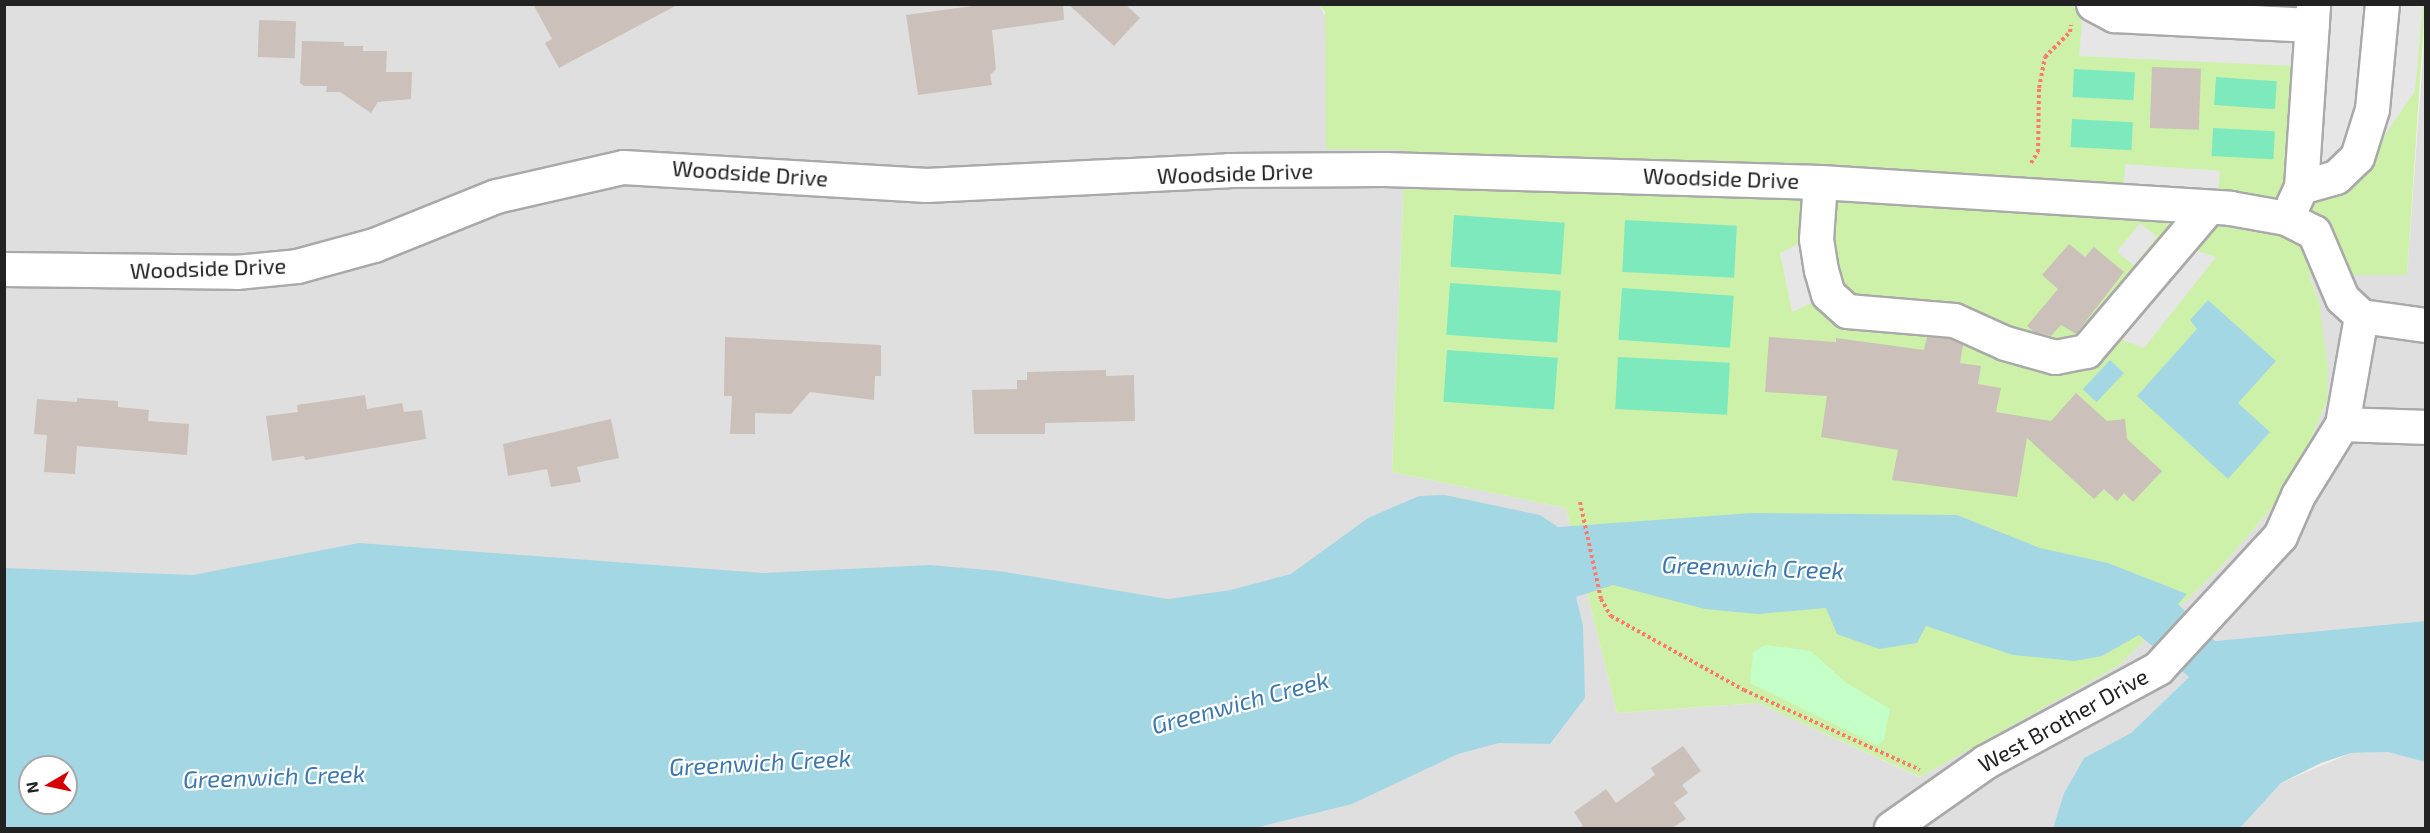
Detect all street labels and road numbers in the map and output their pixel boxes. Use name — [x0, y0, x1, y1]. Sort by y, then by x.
street label: Woodside Drive — [671, 154, 829, 192]
street label: Woodside Drive — [1156, 157, 1314, 189]
street label: Woodside Drive — [1642, 162, 1800, 194]
street label: Woodside Drive — [129, 252, 287, 284]
street label: West Brother Drive — [1973, 662, 2153, 778]

